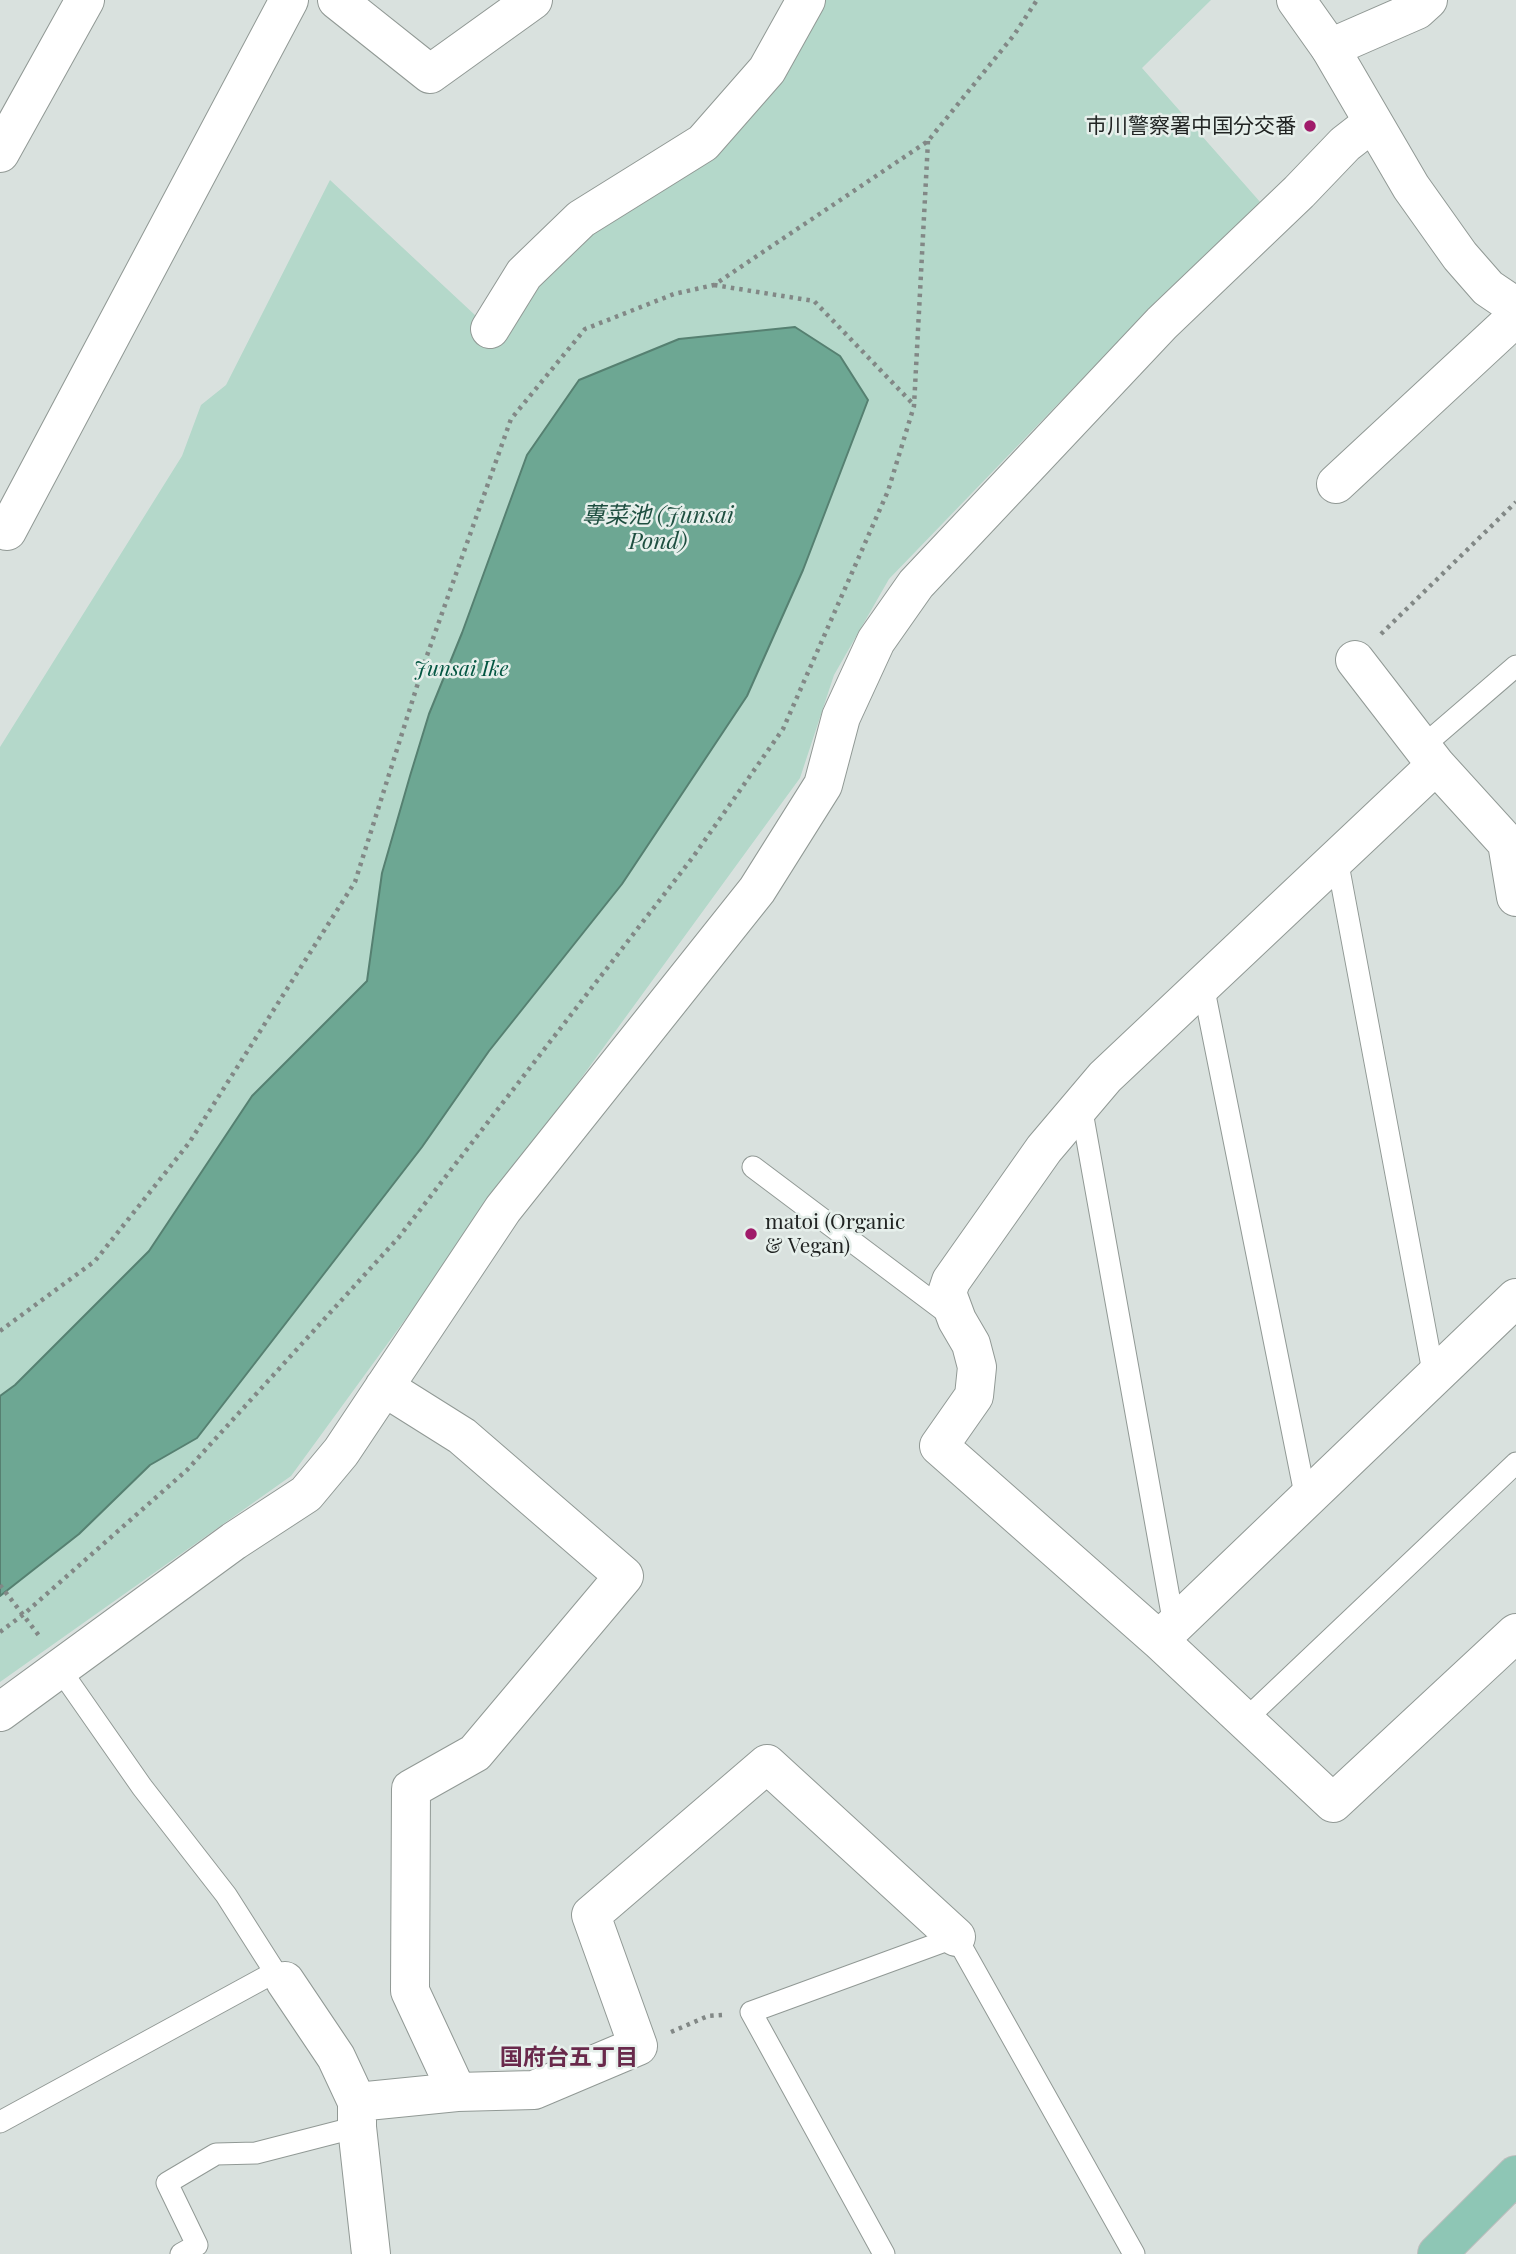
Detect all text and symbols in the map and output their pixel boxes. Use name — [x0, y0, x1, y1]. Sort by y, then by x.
place label: 市川警察署中国分交番 — [1086, 113, 1296, 139]
marker: 市川警察署中国分交番 — [1302, 118, 1318, 134]
water label: 蓴菜池 (Junsai Pond) — [582, 502, 734, 556]
park label: Junsai Ike — [414, 656, 508, 682]
place label: matoi (Organic & Vegan) — [765, 1209, 905, 1259]
marker: matoi (Organic & Vegan) — [743, 1226, 759, 1242]
district label: 国府台五丁目 — [500, 2044, 638, 2072]

